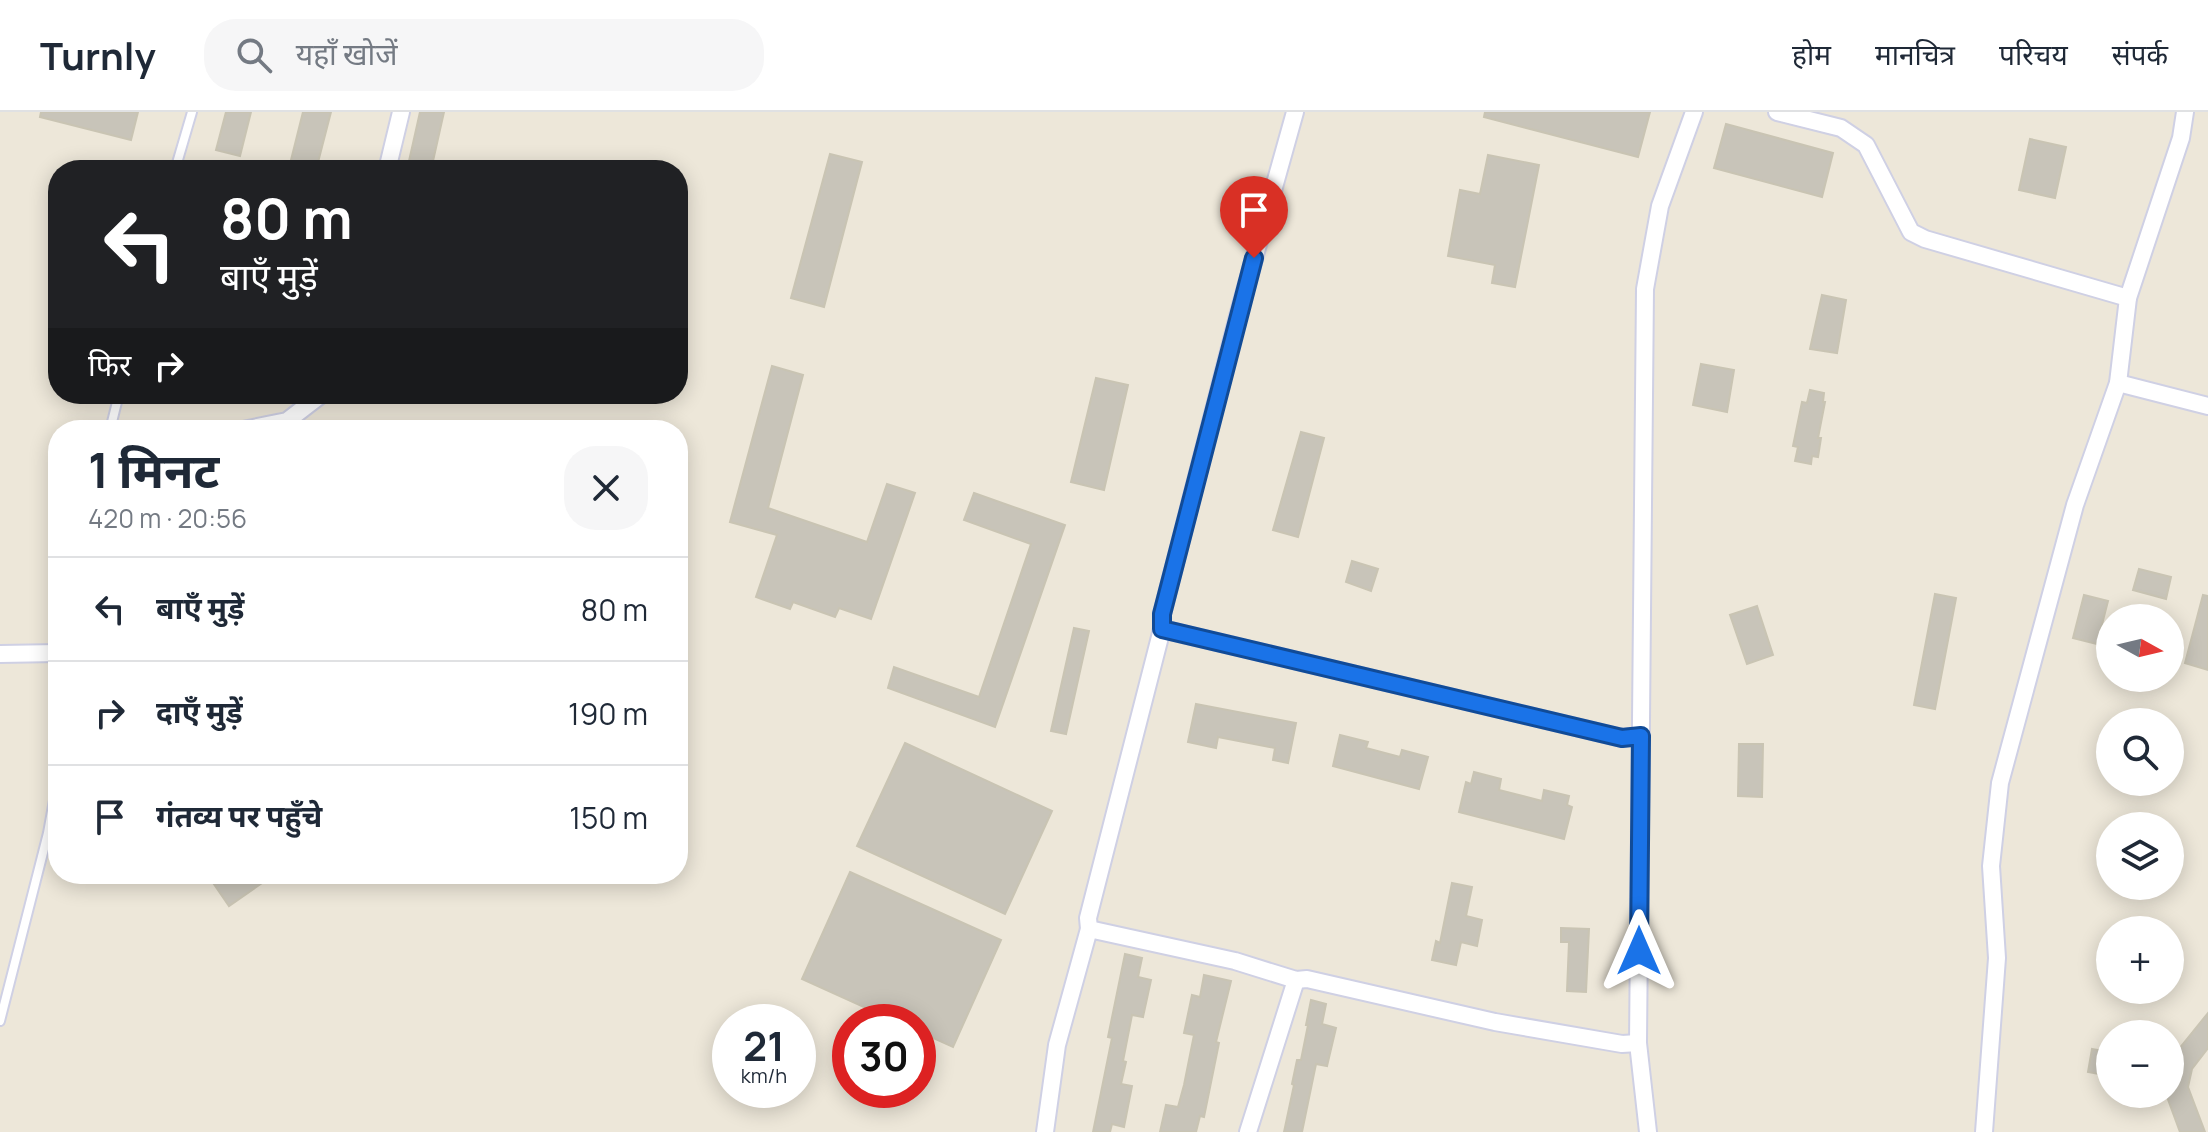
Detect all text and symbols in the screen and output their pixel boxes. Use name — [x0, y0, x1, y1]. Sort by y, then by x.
search box — [204, 19, 764, 91]
text: Turnly — [40, 29, 156, 81]
icon: search — [232, 33, 276, 77]
text: यहाँ खोजें — [296, 33, 397, 74]
text: होम — [1792, 35, 1831, 73]
text: मानचित्र — [1875, 35, 1955, 73]
text: परिचय — [1999, 35, 2068, 73]
text: संपर्क — [2112, 35, 2168, 73]
pin — [1220, 176, 1288, 258]
text: 80 m — [220, 179, 353, 256]
icon: arrive — [1232, 188, 1276, 232]
icon: left — [88, 192, 192, 296]
text: बाएँ मुड़ें — [220, 252, 318, 301]
text: फिर — [88, 344, 131, 385]
icon: right — [147, 344, 191, 388]
text: 1 मिनट — [88, 437, 219, 502]
button: close — [564, 446, 648, 530]
text: 420 m · 20:56 — [88, 500, 247, 536]
icon: left — [88, 587, 132, 631]
text: बाएँ मुड़ें — [156, 587, 244, 628]
text: 80 m — [581, 589, 648, 630]
north arrow — [2096, 604, 2184, 692]
map controls — [2096, 604, 2184, 1108]
icon: right — [88, 691, 132, 735]
text: दाएँ मुड़ें — [156, 691, 243, 732]
text: 190 m — [568, 693, 648, 734]
button: search — [2096, 708, 2184, 796]
icon: arrive — [88, 795, 132, 839]
text: गंतव्य पर पहुँचे — [156, 795, 322, 836]
text: 150 m — [569, 797, 648, 838]
button: layers — [2096, 812, 2184, 900]
position arrow — [1597, 909, 1681, 993]
button: + — [2096, 916, 2184, 1004]
speed limit sign: 30 — [832, 1004, 936, 1108]
text: 21 — [743, 1018, 785, 1073]
button: − — [2096, 1020, 2184, 1108]
text: km/h — [741, 1062, 787, 1089]

